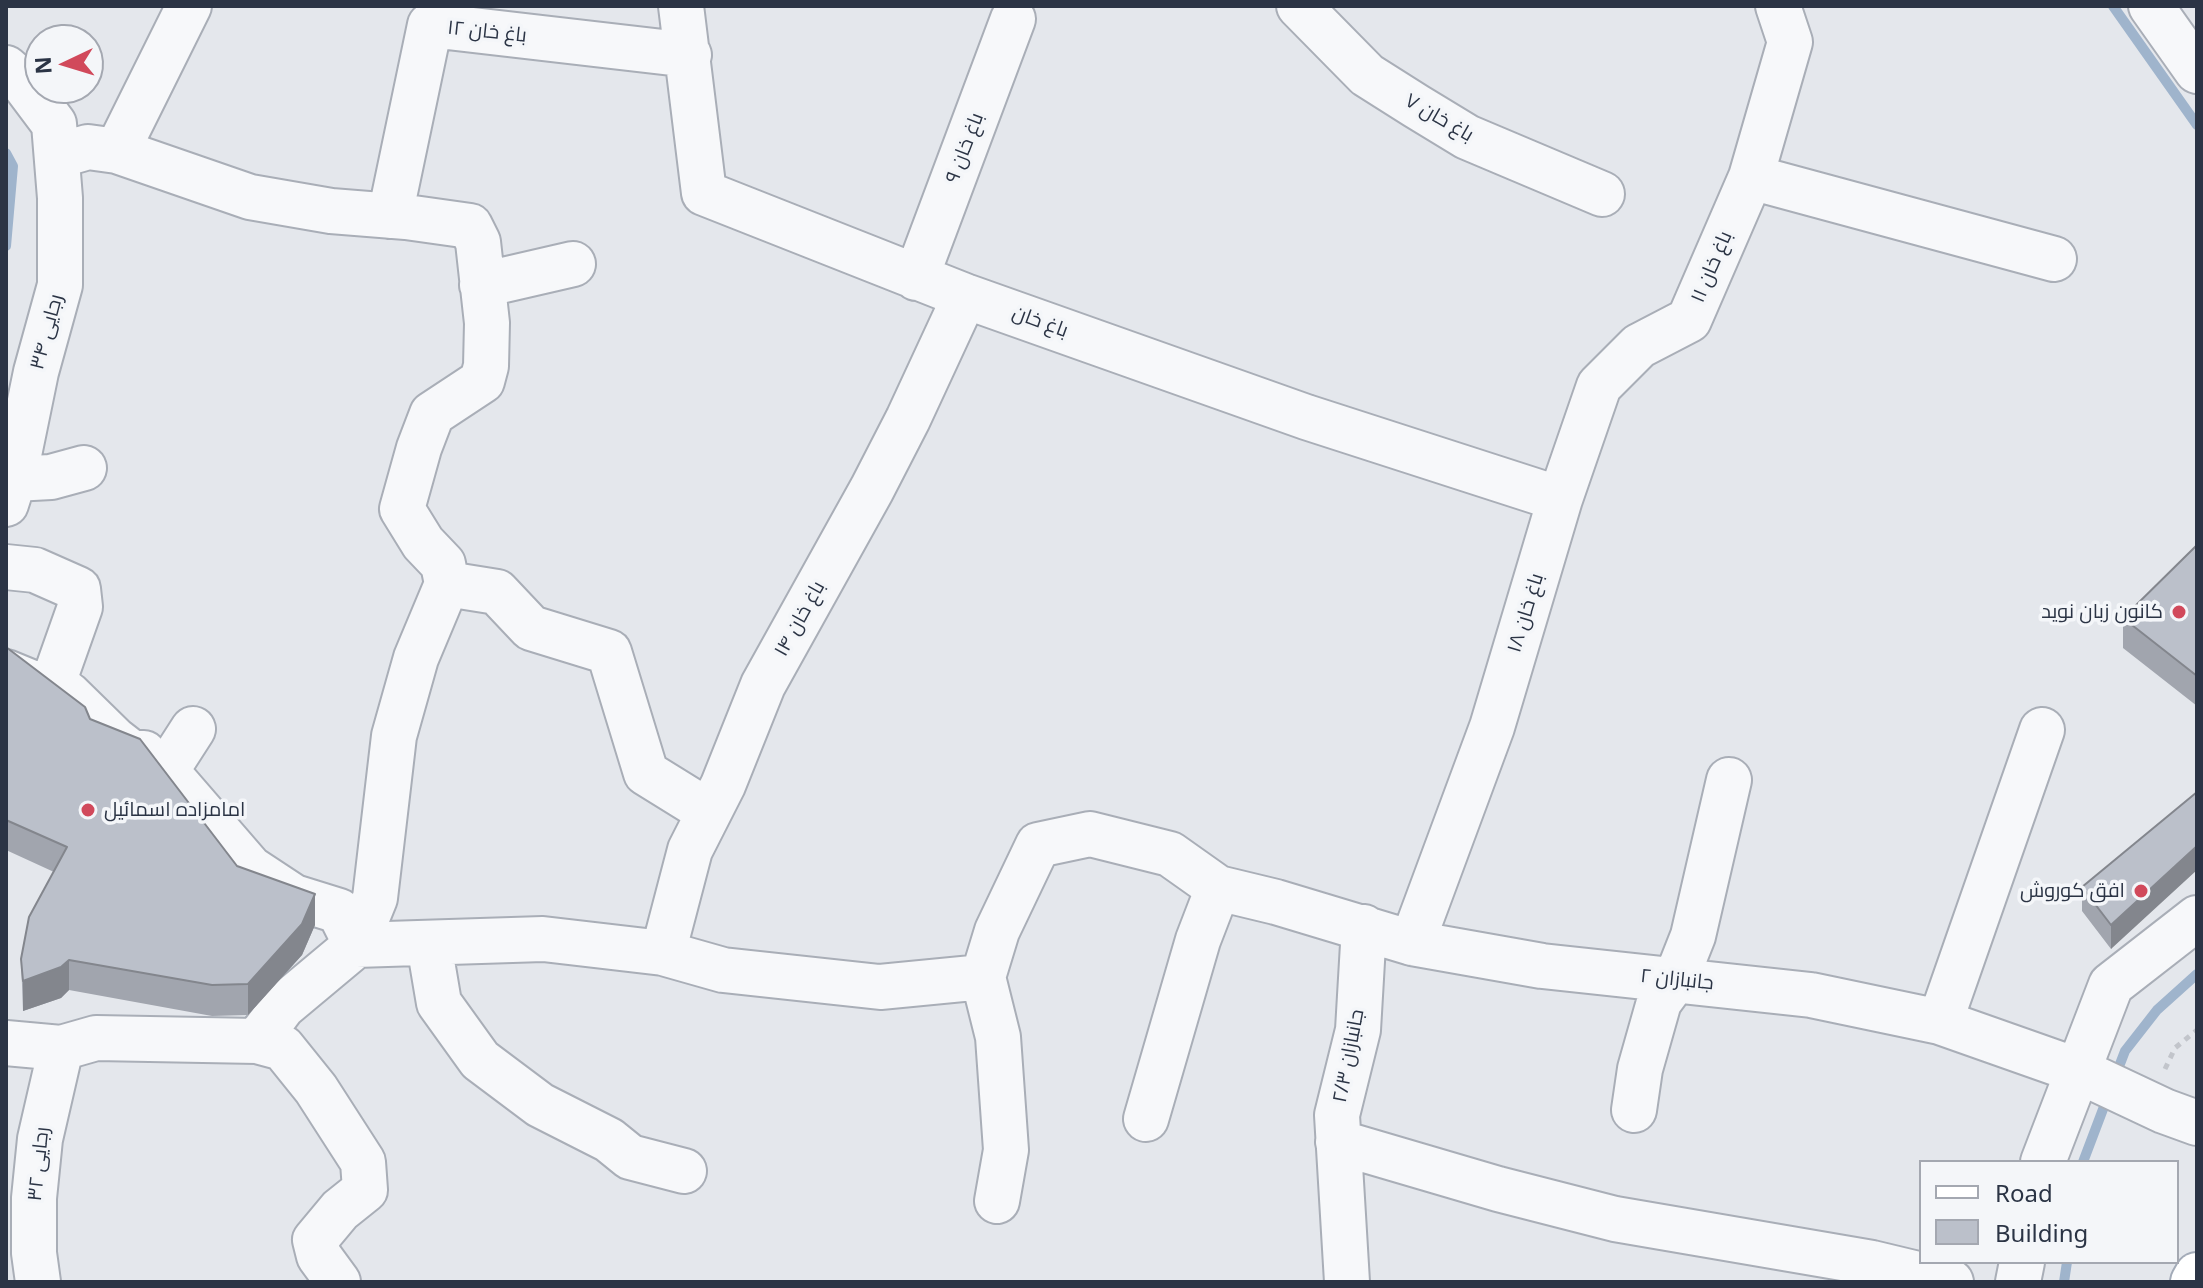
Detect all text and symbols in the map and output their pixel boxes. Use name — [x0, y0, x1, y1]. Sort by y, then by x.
street label: باغ خان ۱۲ — [446, 16, 528, 48]
north arrow — [24, 24, 104, 104]
text: N — [26, 56, 58, 76]
street label: باغ خان ۷ — [1400, 89, 1478, 147]
street label: باغ خان ۹ — [941, 109, 989, 187]
street label: باغ خان ۱۱ — [1686, 228, 1738, 306]
street label: رجایی ۳۴ — [25, 292, 69, 372]
street label: باغ خان — [1009, 301, 1071, 343]
street label: باغ خان ۱۸ — [1503, 570, 1549, 656]
street label: باغ خان ۱۴ — [770, 577, 830, 661]
place label: کانون زبان نوید — [2041, 600, 2163, 624]
marker: کانون زبان نوید — [2170, 603, 2188, 621]
place label: امامزاده اسمائیل — [104, 798, 245, 822]
marker: امامزاده اسمائیل — [79, 801, 97, 819]
place label: افق کوروش — [2020, 879, 2125, 903]
marker: افق کوروش — [2132, 882, 2150, 900]
street label: جانبازان ۲ — [1639, 964, 1715, 996]
street label: جانبازان ۲/۳ — [1328, 1007, 1370, 1105]
street label: رجایی ۳۲ — [23, 1126, 55, 1202]
legend — [1919, 1160, 2179, 1264]
text: Road — [1995, 1176, 2053, 1209]
text: Building — [1995, 1216, 2088, 1249]

